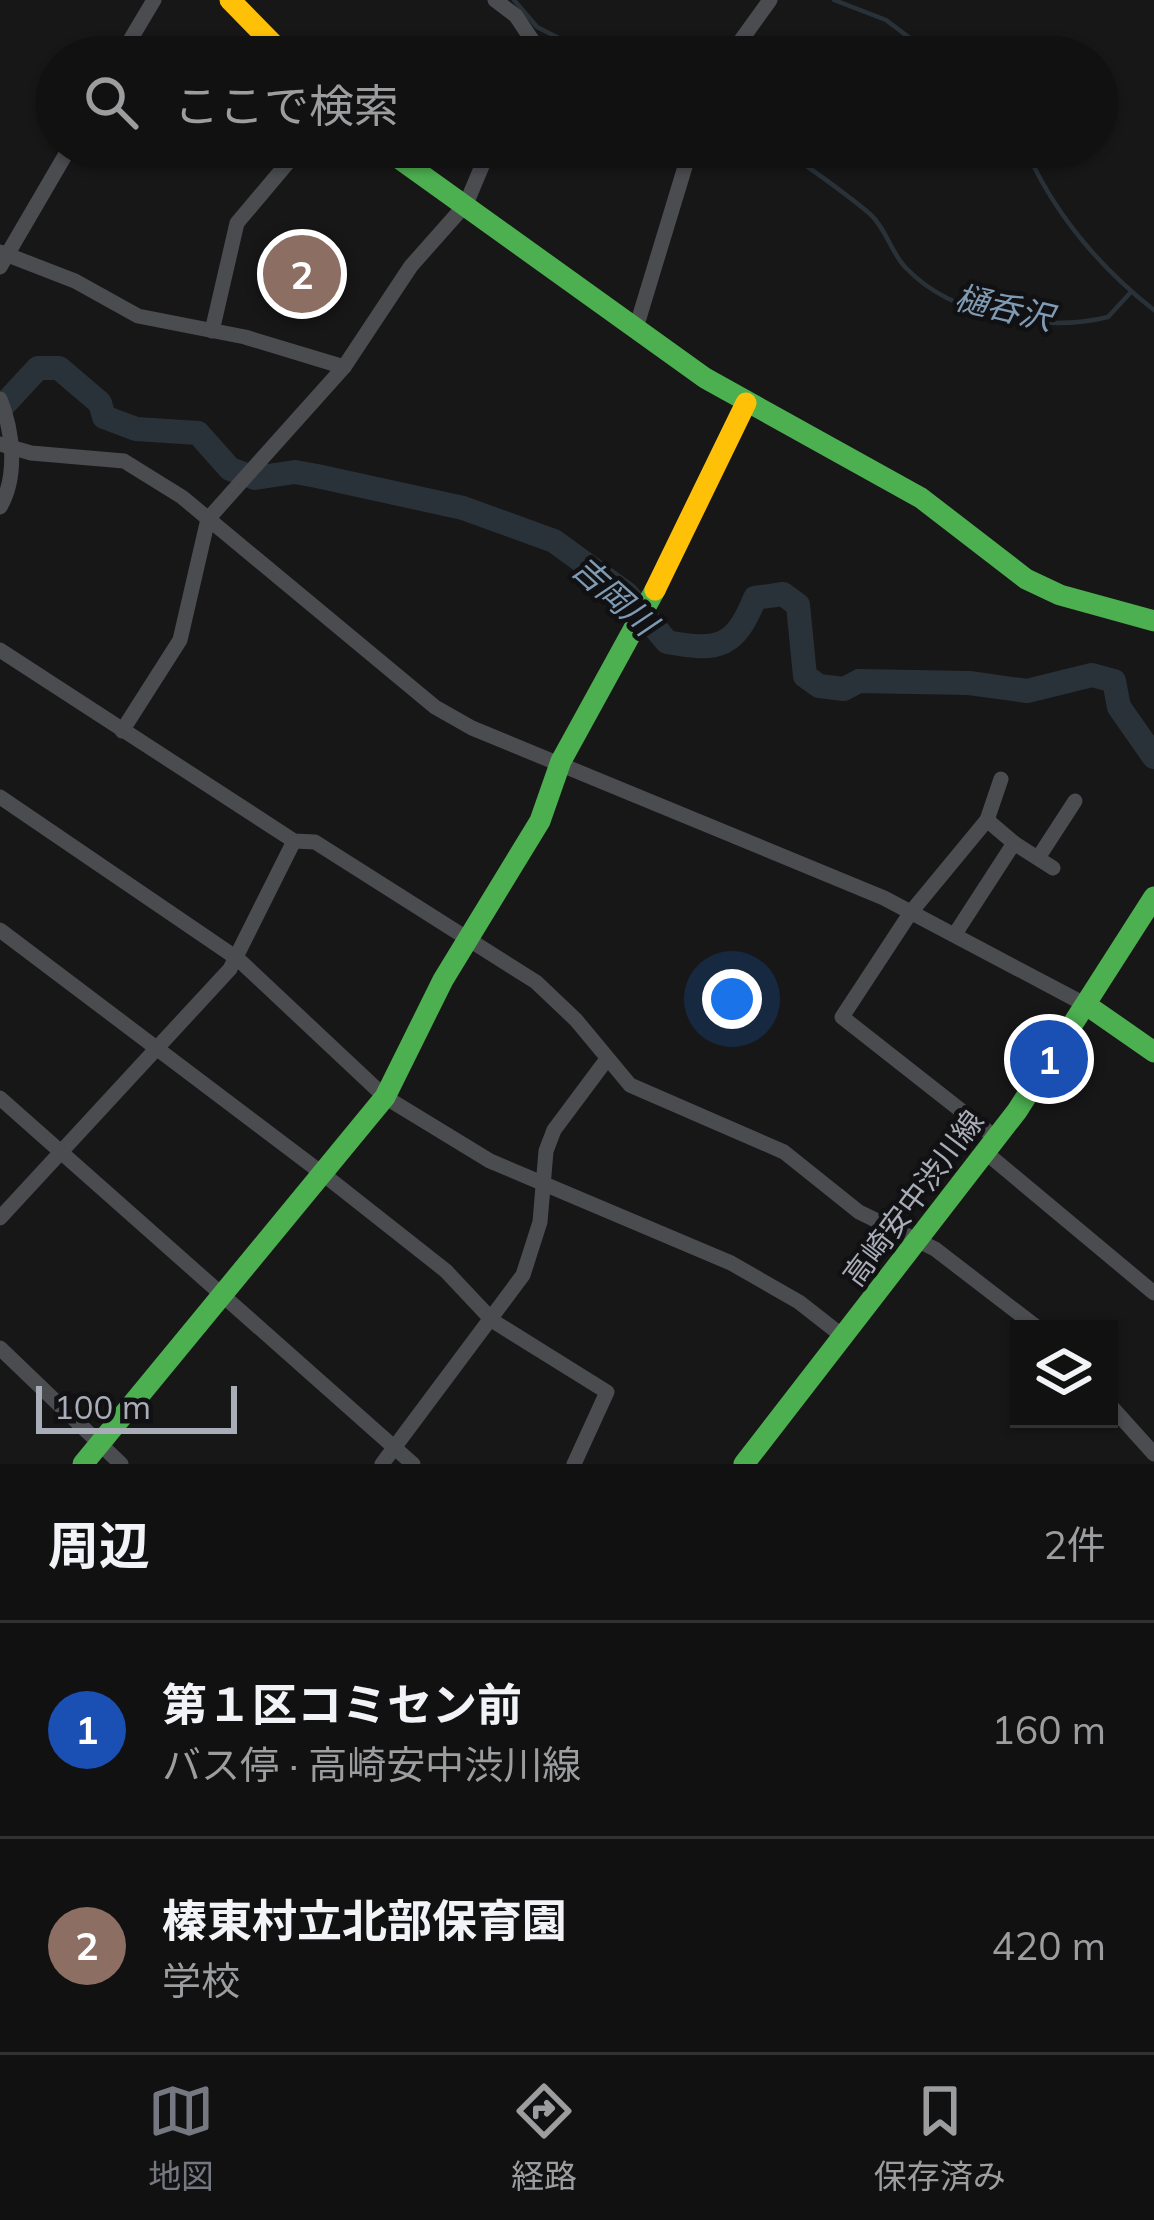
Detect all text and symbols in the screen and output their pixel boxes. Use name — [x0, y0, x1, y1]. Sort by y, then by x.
search box — [36, 36, 1118, 168]
icon: search — [78, 69, 144, 135]
text: ここで検索 — [174, 77, 399, 133]
pin: 2 — [263, 229, 341, 319]
water label: 樋呑沢 — [951, 276, 1061, 339]
water label: 吉岡川 — [564, 547, 668, 645]
your location — [702, 969, 762, 1029]
pin: 1 — [1010, 1014, 1088, 1104]
street label: 高崎安中渋川線 — [835, 1103, 991, 1293]
map controls — [1010, 1320, 1118, 1428]
button: layers — [1010, 1320, 1118, 1428]
scale bar — [36, 1380, 237, 1433]
text: 100 m — [54, 1386, 151, 1427]
text: 周辺 — [48, 1513, 150, 1577]
text: 2件 — [1044, 1520, 1106, 1569]
text: 第１区コミセン前 — [162, 1676, 522, 1732]
text: 1 — [75, 1705, 99, 1754]
text: 160 m — [991, 1705, 1106, 1754]
text: バス停 · 高崎安中渋川線 — [162, 1740, 581, 1789]
text: 榛東村立北部保育園 — [162, 1892, 567, 1948]
text: 2 — [75, 1921, 99, 1970]
text: 420 m — [991, 1921, 1106, 1970]
text: 学校 — [162, 1956, 240, 2005]
tab: 地図 — [148, 2078, 214, 2198]
tab: 経路 — [511, 2078, 577, 2198]
tab: 保存済み — [874, 2078, 1006, 2198]

